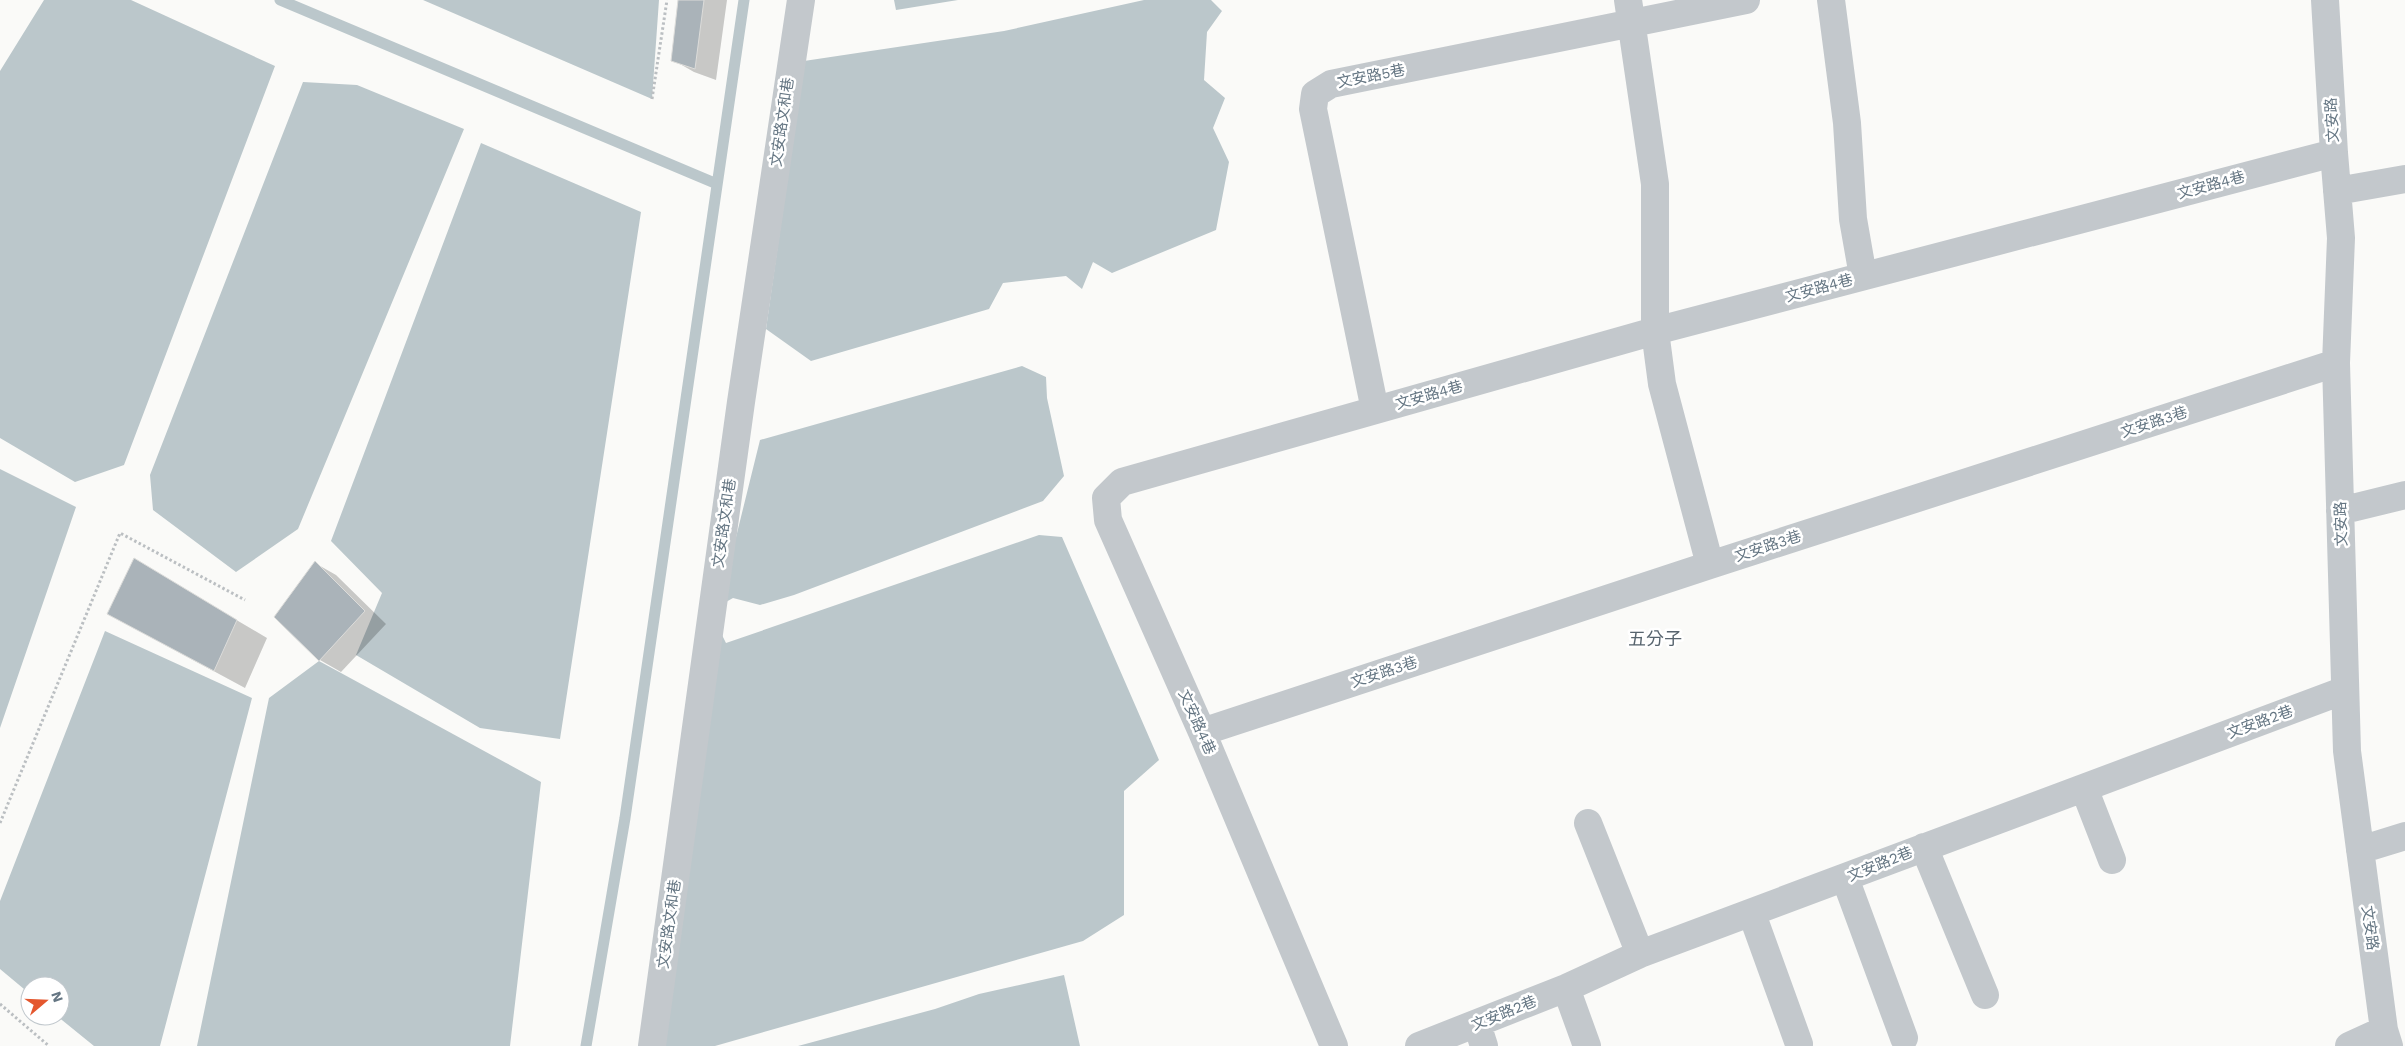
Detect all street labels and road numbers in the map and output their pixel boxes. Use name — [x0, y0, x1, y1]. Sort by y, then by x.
street label: 文安路5巷 — [1336, 61, 1406, 91]
street label: 文安路文和巷 — [767, 76, 797, 168]
street label: 文安路 — [2322, 97, 2342, 143]
street label: 文安路4巷 — [2175, 167, 2247, 203]
street label: 文安路4巷 — [1783, 270, 1855, 306]
street label: 文安路4巷 — [1393, 377, 1465, 413]
street label: 文安路3巷 — [2119, 403, 2189, 441]
street label: 文安路文和巷 — [709, 477, 739, 569]
street label: 文安路 — [2331, 501, 2351, 547]
street label: 文安路3巷 — [1733, 527, 1803, 565]
street label: 文安路3巷 — [1349, 653, 1419, 691]
street label: 文安路4巷 — [1175, 687, 1219, 757]
street label: 文安路2巷 — [2225, 702, 2295, 742]
street label: 文安路2巷 — [1845, 843, 1915, 885]
street label: 文安路文和巷 — [654, 878, 684, 970]
street label: 文安路 — [2358, 904, 2382, 952]
street label: 文安路2巷 — [1469, 992, 1539, 1034]

